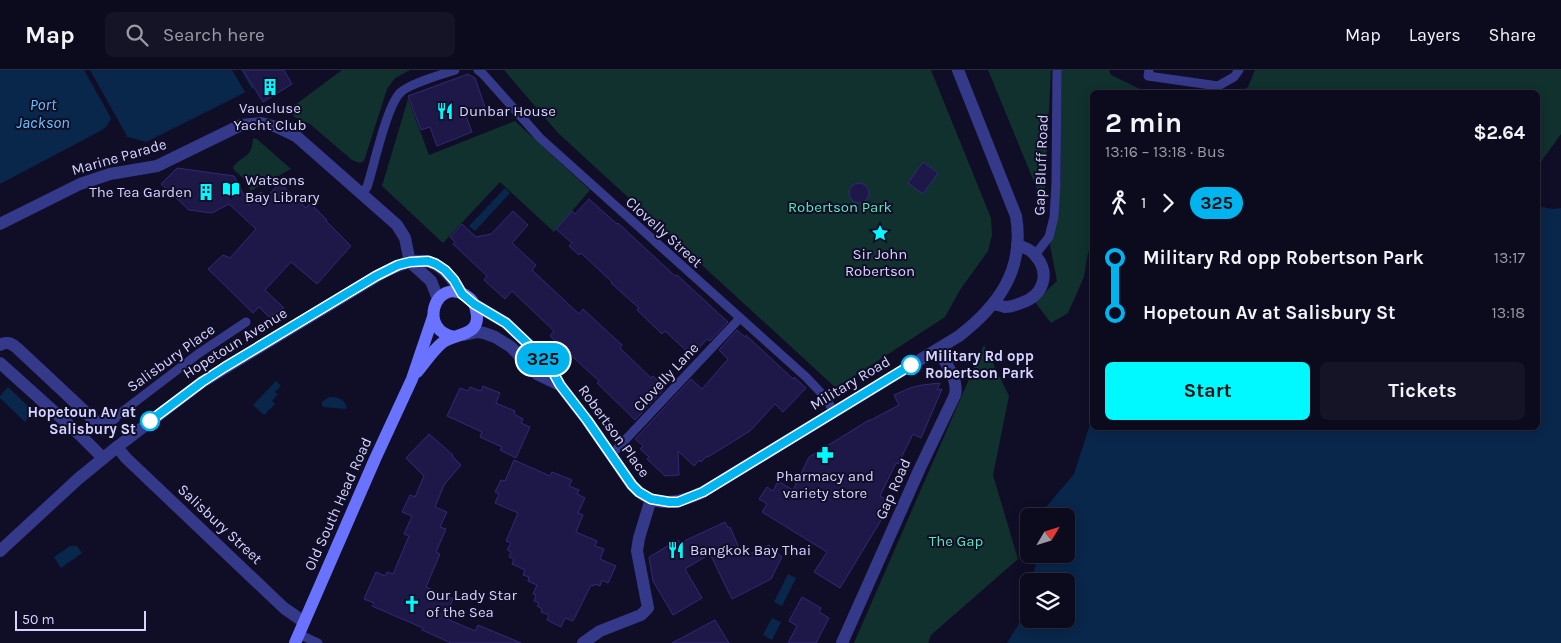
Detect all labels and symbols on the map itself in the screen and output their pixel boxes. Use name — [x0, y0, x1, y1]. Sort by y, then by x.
building icon: Vaucluse Yacht Club — [260, 77, 280, 97]
water label: Port Jackson — [16, 95, 70, 132]
place label: Vaucluse Yacht Club — [234, 99, 306, 134]
restaurant icon: Dunbar House — [435, 101, 455, 121]
place label: Dunbar House — [459, 102, 556, 120]
street label: Gap Bluff Road — [1030, 114, 1052, 216]
street label: Marine Parade — [69, 135, 169, 179]
place label: Watsons Bay Library — [245, 171, 320, 206]
library icon: Watsons Bay Library — [221, 179, 241, 199]
building icon: The Tea Garden — [196, 182, 216, 202]
place label: The Tea Garden — [89, 183, 192, 201]
street label: Clovelly Street — [622, 193, 706, 271]
park label: Robertson Park — [788, 198, 892, 216]
place icon: Sir John Robertson — [870, 223, 890, 243]
place label: Sir John Robertson — [845, 245, 915, 280]
street label: Hopetoun Avenue — [180, 304, 290, 382]
street label: Salisbury Place — [124, 320, 218, 396]
street label: Clovelly Lane — [629, 339, 703, 415]
line badge: 325 — [514, 343, 572, 375]
place label: Military Rd opp Robertson Park — [925, 347, 1034, 382]
street label: Military Road — [807, 352, 893, 414]
marker: Military Rd opp Robertson Park — [901, 355, 921, 375]
street label: Robertson Place — [574, 381, 654, 481]
place label: Hopetoun Av at Salisbury St — [28, 403, 136, 438]
marker: Hopetoun Av at Salisbury St — [140, 411, 160, 431]
street label: Old South Head Road — [301, 435, 375, 573]
pharmacy icon: Pharmacy and variety store — [815, 445, 835, 465]
street label: Gap Road — [872, 456, 914, 522]
place label: Pharmacy and variety store — [776, 467, 874, 502]
street label: Salisbury Street — [174, 480, 266, 568]
north arrow — [1020, 508, 1075, 562]
park label: The Gap — [929, 532, 983, 550]
restaurant icon: Bangkok Bay Thai — [666, 540, 686, 560]
place label: Bangkok Bay Thai — [690, 541, 811, 559]
place label: Our Lady Star of the Sea — [426, 586, 517, 621]
church icon: Our Lady Star of the Sea — [402, 594, 422, 614]
scale bar — [15, 608, 146, 631]

